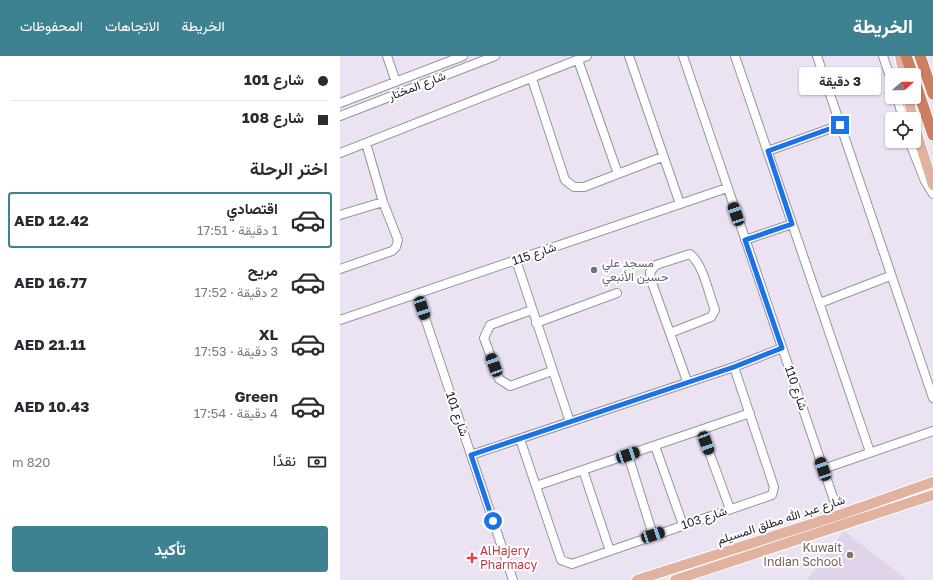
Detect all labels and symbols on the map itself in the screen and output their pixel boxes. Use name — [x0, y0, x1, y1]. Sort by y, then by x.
callout: 3 دقيقة — [799, 67, 881, 95]
street label: شارع المختار — [385, 68, 448, 106]
north arrow — [885, 68, 921, 104]
route end — [831, 116, 849, 134]
car — [726, 201, 746, 227]
street label: شارع 115 — [510, 239, 559, 270]
place label: مسجد علي حسين الأنبعي — [602, 255, 668, 287]
marker: مسجد علي حسين الأنبعي — [589, 265, 599, 275]
car — [413, 295, 431, 321]
car — [484, 352, 504, 378]
street label: شارع 110 — [780, 364, 811, 413]
street label: شارع 101 — [441, 390, 472, 439]
car — [696, 430, 716, 456]
car — [615, 445, 641, 465]
car — [813, 456, 833, 482]
street label: شارع عبد الله مطلق المسيلم — [715, 492, 847, 549]
street label: شارع 103 — [679, 503, 729, 534]
route start — [484, 512, 502, 530]
car — [640, 526, 666, 544]
place label: Kuwait Indian School — [763, 540, 842, 569]
place label: AlHajery Pharmacy — [480, 543, 537, 572]
marker: Kuwait Indian School — [845, 550, 855, 560]
marker: AlHajery Pharmacy — [467, 553, 477, 563]

